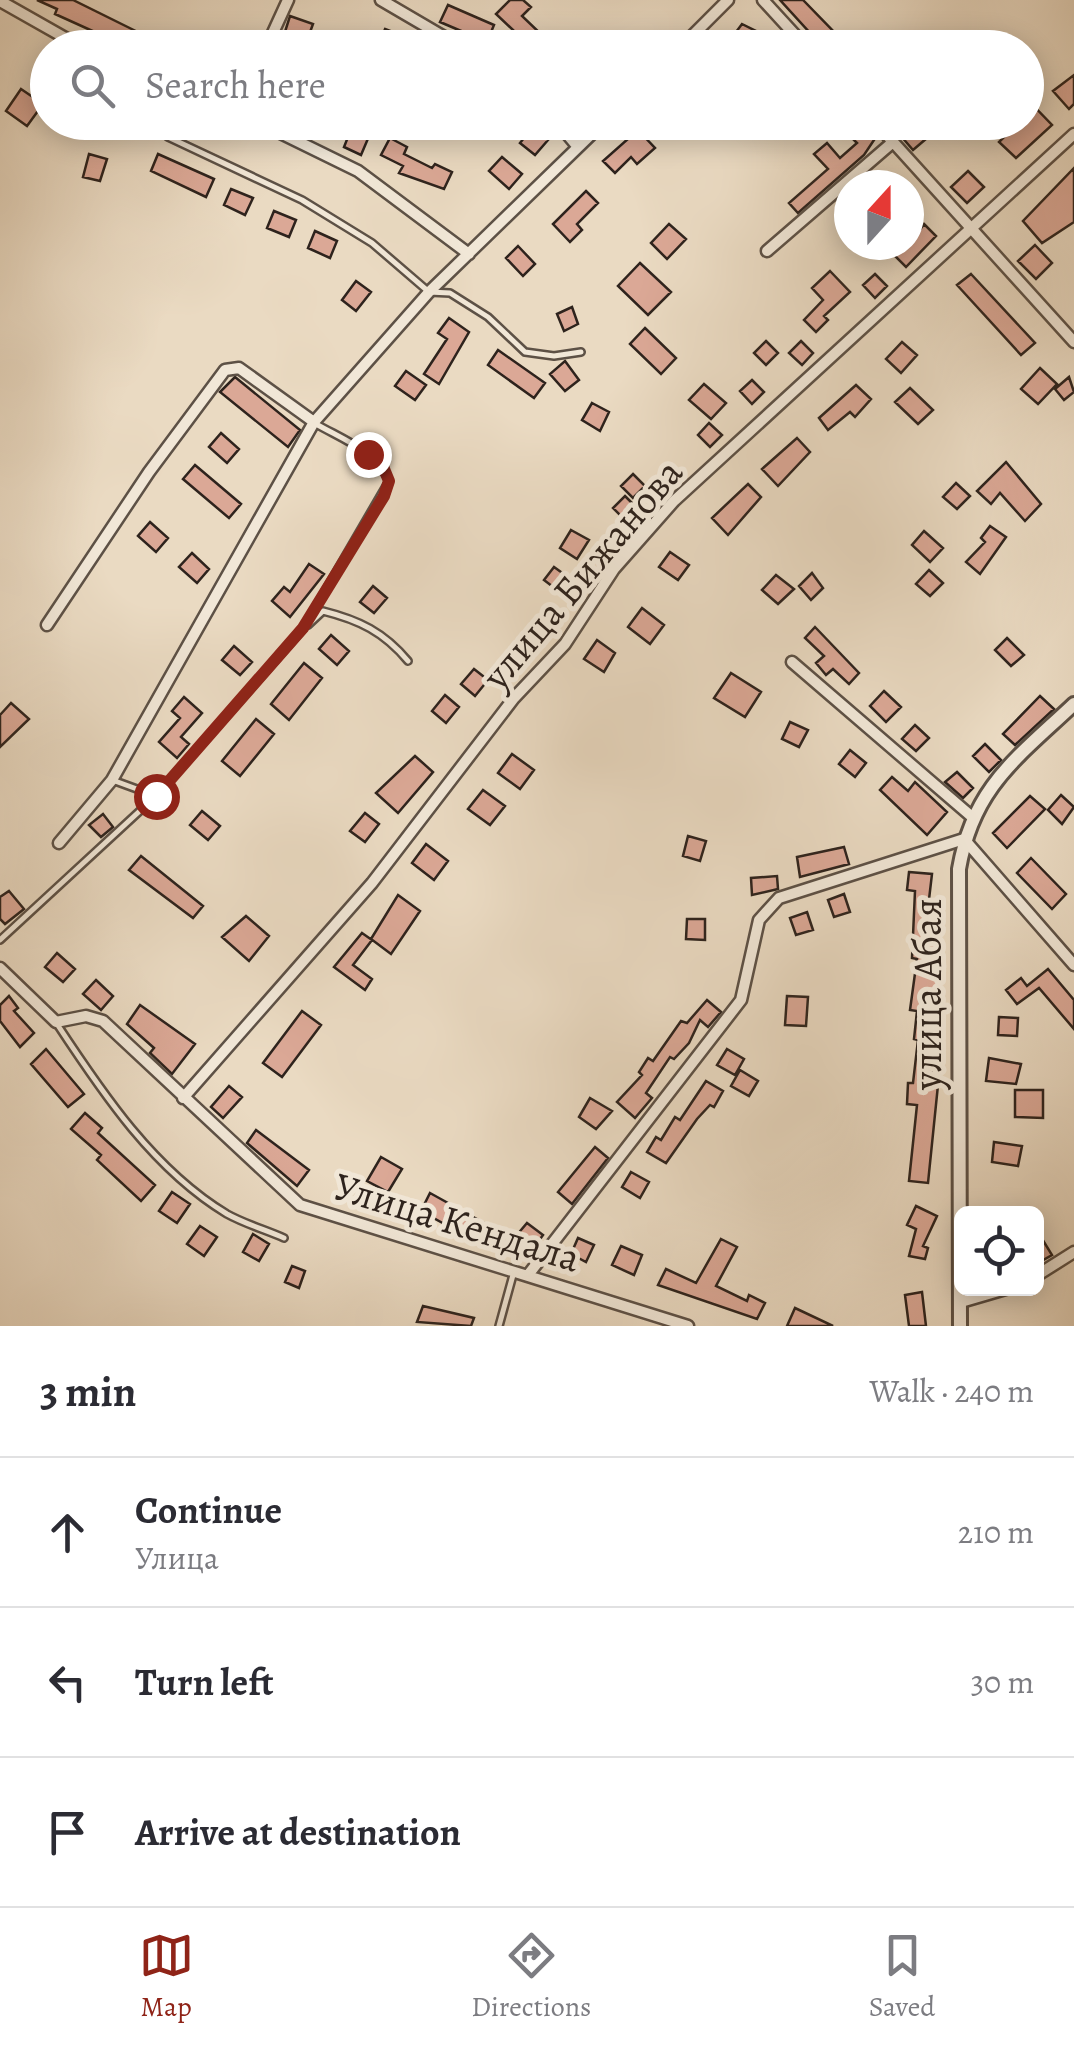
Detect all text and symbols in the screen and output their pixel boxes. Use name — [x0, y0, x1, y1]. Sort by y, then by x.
search box — [30, 30, 1044, 140]
icon: search — [65, 58, 120, 113]
text: Search here — [145, 59, 326, 111]
north arrow — [834, 170, 924, 260]
route end — [346, 432, 392, 478]
street label: улица Бижанова — [468, 446, 695, 702]
route start — [134, 774, 180, 820]
street label: улица Абая — [900, 898, 955, 1091]
street label: Улица Кендала — [327, 1158, 587, 1286]
map controls — [954, 1206, 1044, 1296]
button: locate — [954, 1206, 1044, 1296]
text: 3 min — [40, 1363, 136, 1420]
text: Walk · 240 m — [869, 1369, 1034, 1413]
text: Continue — [135, 1484, 282, 1536]
icon: ahead — [40, 1505, 95, 1560]
text: 210 m — [958, 1510, 1034, 1554]
text: Улица — [135, 1536, 219, 1580]
icon: left — [40, 1655, 95, 1710]
text: Turn left — [135, 1656, 274, 1708]
text: 30 m — [971, 1660, 1034, 1704]
icon: arrive — [40, 1805, 95, 1860]
text: Arrive at destination — [135, 1806, 461, 1858]
tab: Map — [139, 1928, 194, 2026]
tab: Directions — [471, 1928, 591, 2026]
tab: Saved — [869, 1928, 935, 2026]

